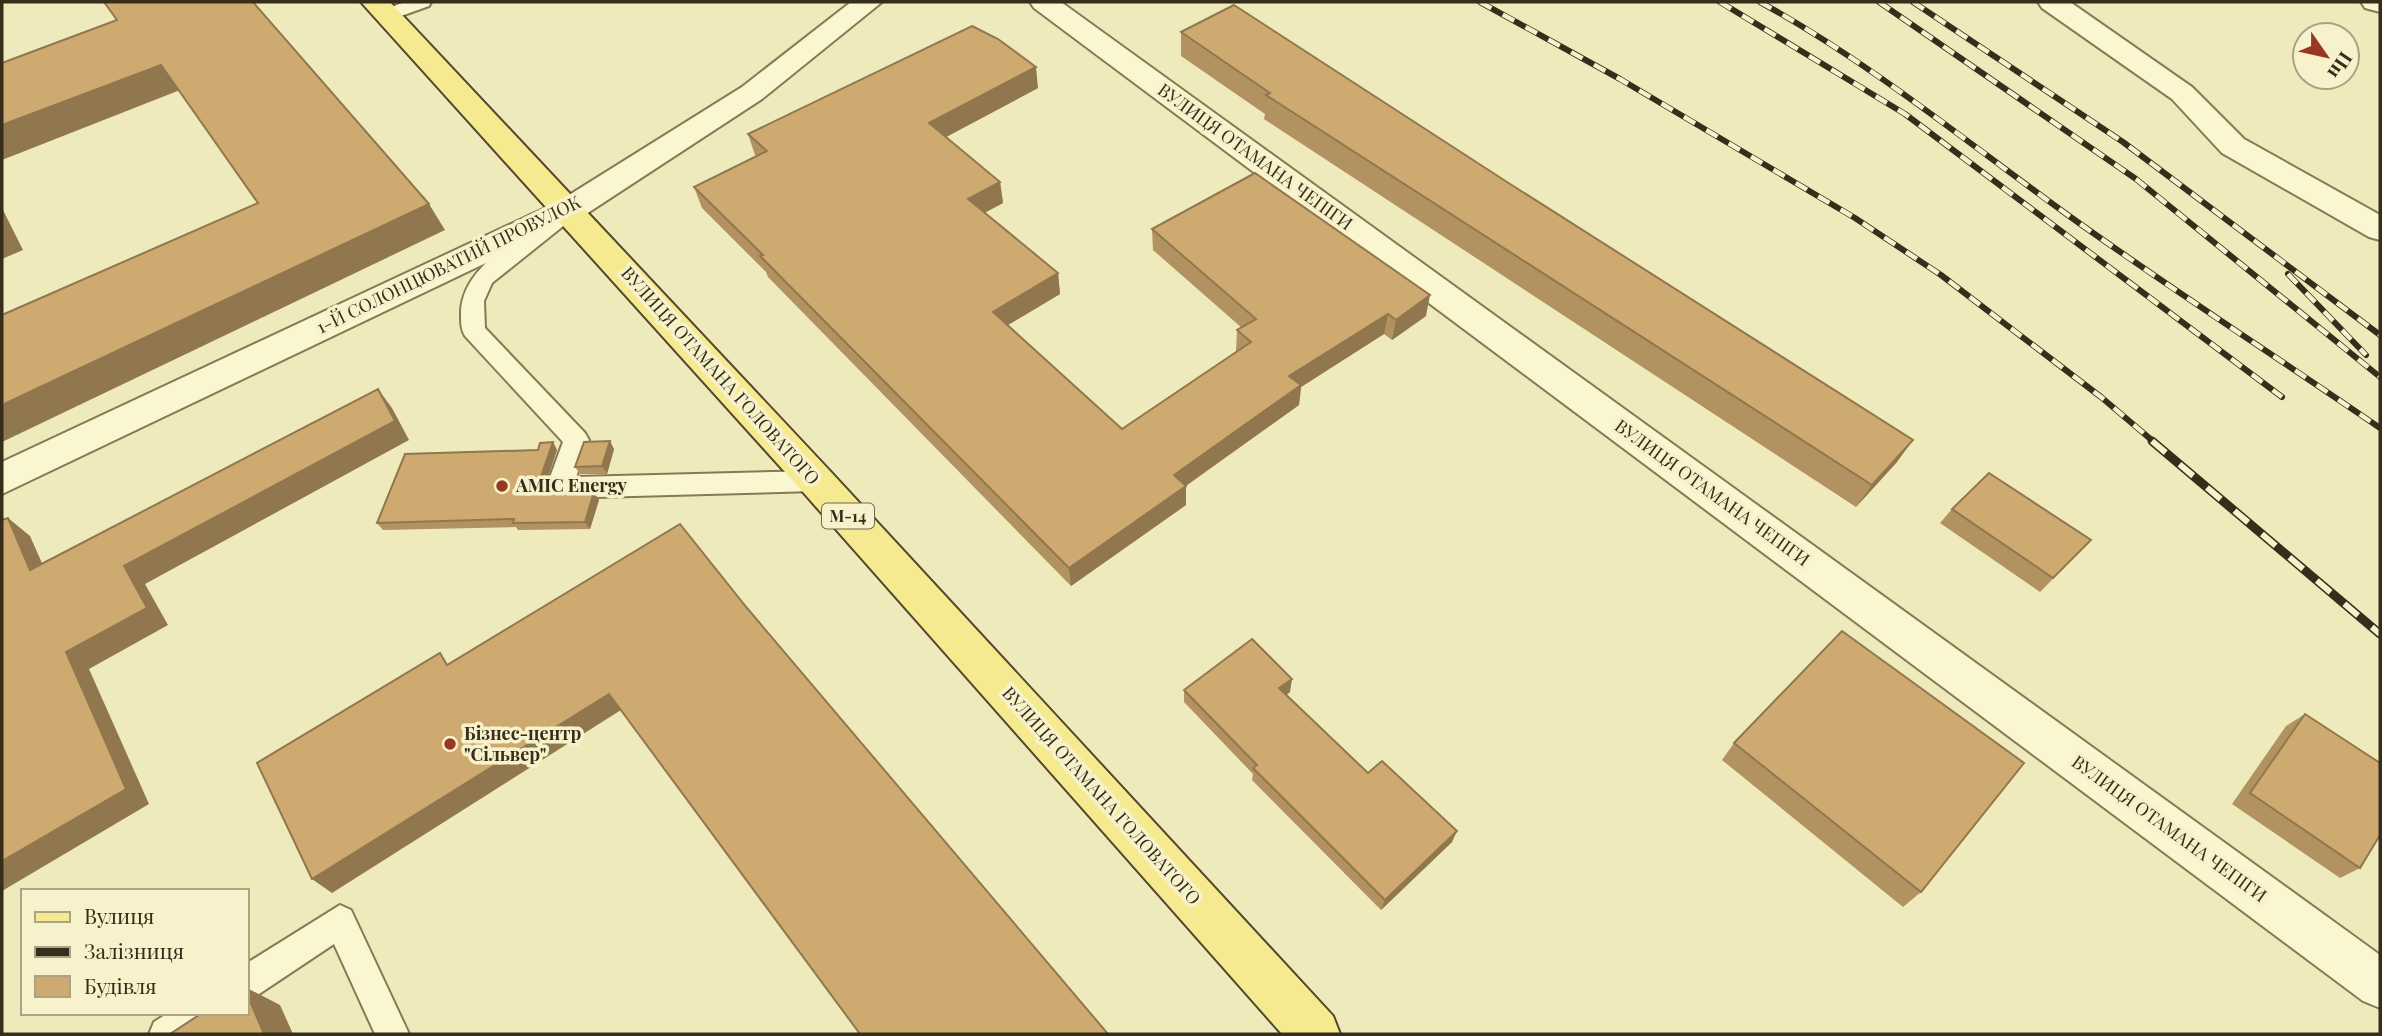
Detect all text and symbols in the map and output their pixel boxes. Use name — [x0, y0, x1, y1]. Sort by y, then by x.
north arrow — [2291, 21, 2361, 91]
text: Пн — [2323, 47, 2359, 85]
street label: ВУЛИЦЯ ОТАМАНА ЧЕПІГИ — [1153, 77, 1358, 235]
street label: 1-Й СОЛОНЦЮВАТИЙ ПРОВУЛОК — [312, 189, 585, 339]
street label: ВУЛИЦЯ ОТАМАНА ГОЛОВАТОГО — [616, 261, 825, 490]
street label: ВУЛИЦЯ ОТАМАНА ЧЕПІГИ — [1610, 413, 1815, 571]
place label: AMIC Energy — [515, 473, 627, 497]
marker: AMIC Energy — [494, 478, 510, 494]
road number: М-14 — [822, 503, 874, 528]
street label: ВУЛИЦЯ ОТАМАНА ГОЛОВАТОГО — [997, 681, 1206, 910]
place label: Бізнес-центр "Сільвер" — [464, 721, 582, 766]
marker: Бізнес-центр "Сільвер" — [442, 736, 458, 752]
street label: ВУЛИЦЯ ОТАМАНА ЧЕПІГИ — [2067, 749, 2272, 907]
legend — [21, 889, 248, 1015]
text: Вулиця — [84, 901, 154, 929]
text: Залізниця — [84, 936, 184, 964]
text: Будівля — [84, 971, 157, 999]

